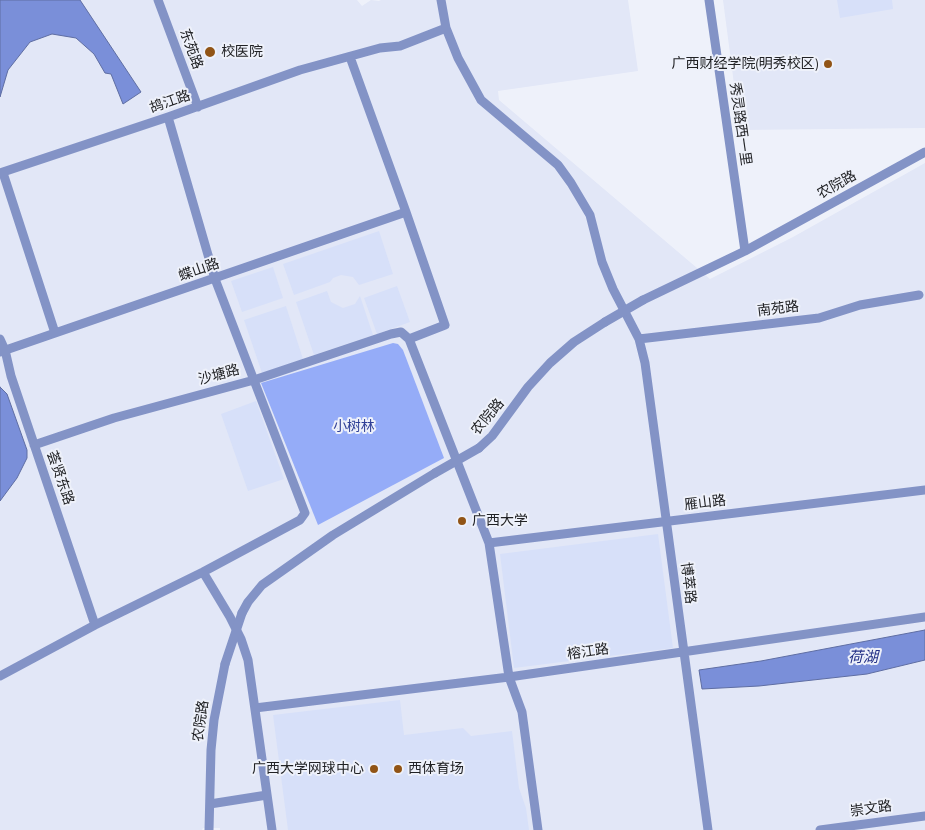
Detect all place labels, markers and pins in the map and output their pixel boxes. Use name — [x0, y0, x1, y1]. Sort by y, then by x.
place label: 校医院 — [221, 44, 263, 60]
marker: 校医院 — [203, 45, 217, 59]
place label: 广西财经学院(明秀校区) — [671, 56, 818, 72]
marker: 广西财经学院(明秀校区) — [822, 58, 834, 70]
place label: 广西大学 — [472, 513, 528, 529]
marker: 广西大学 — [456, 515, 468, 527]
place label: 广西大学网球中心 — [252, 761, 364, 777]
place label: 西体育场 — [408, 761, 464, 777]
marker: 广西大学网球中心 — [368, 763, 380, 775]
marker: 西体育场 — [392, 763, 404, 775]

